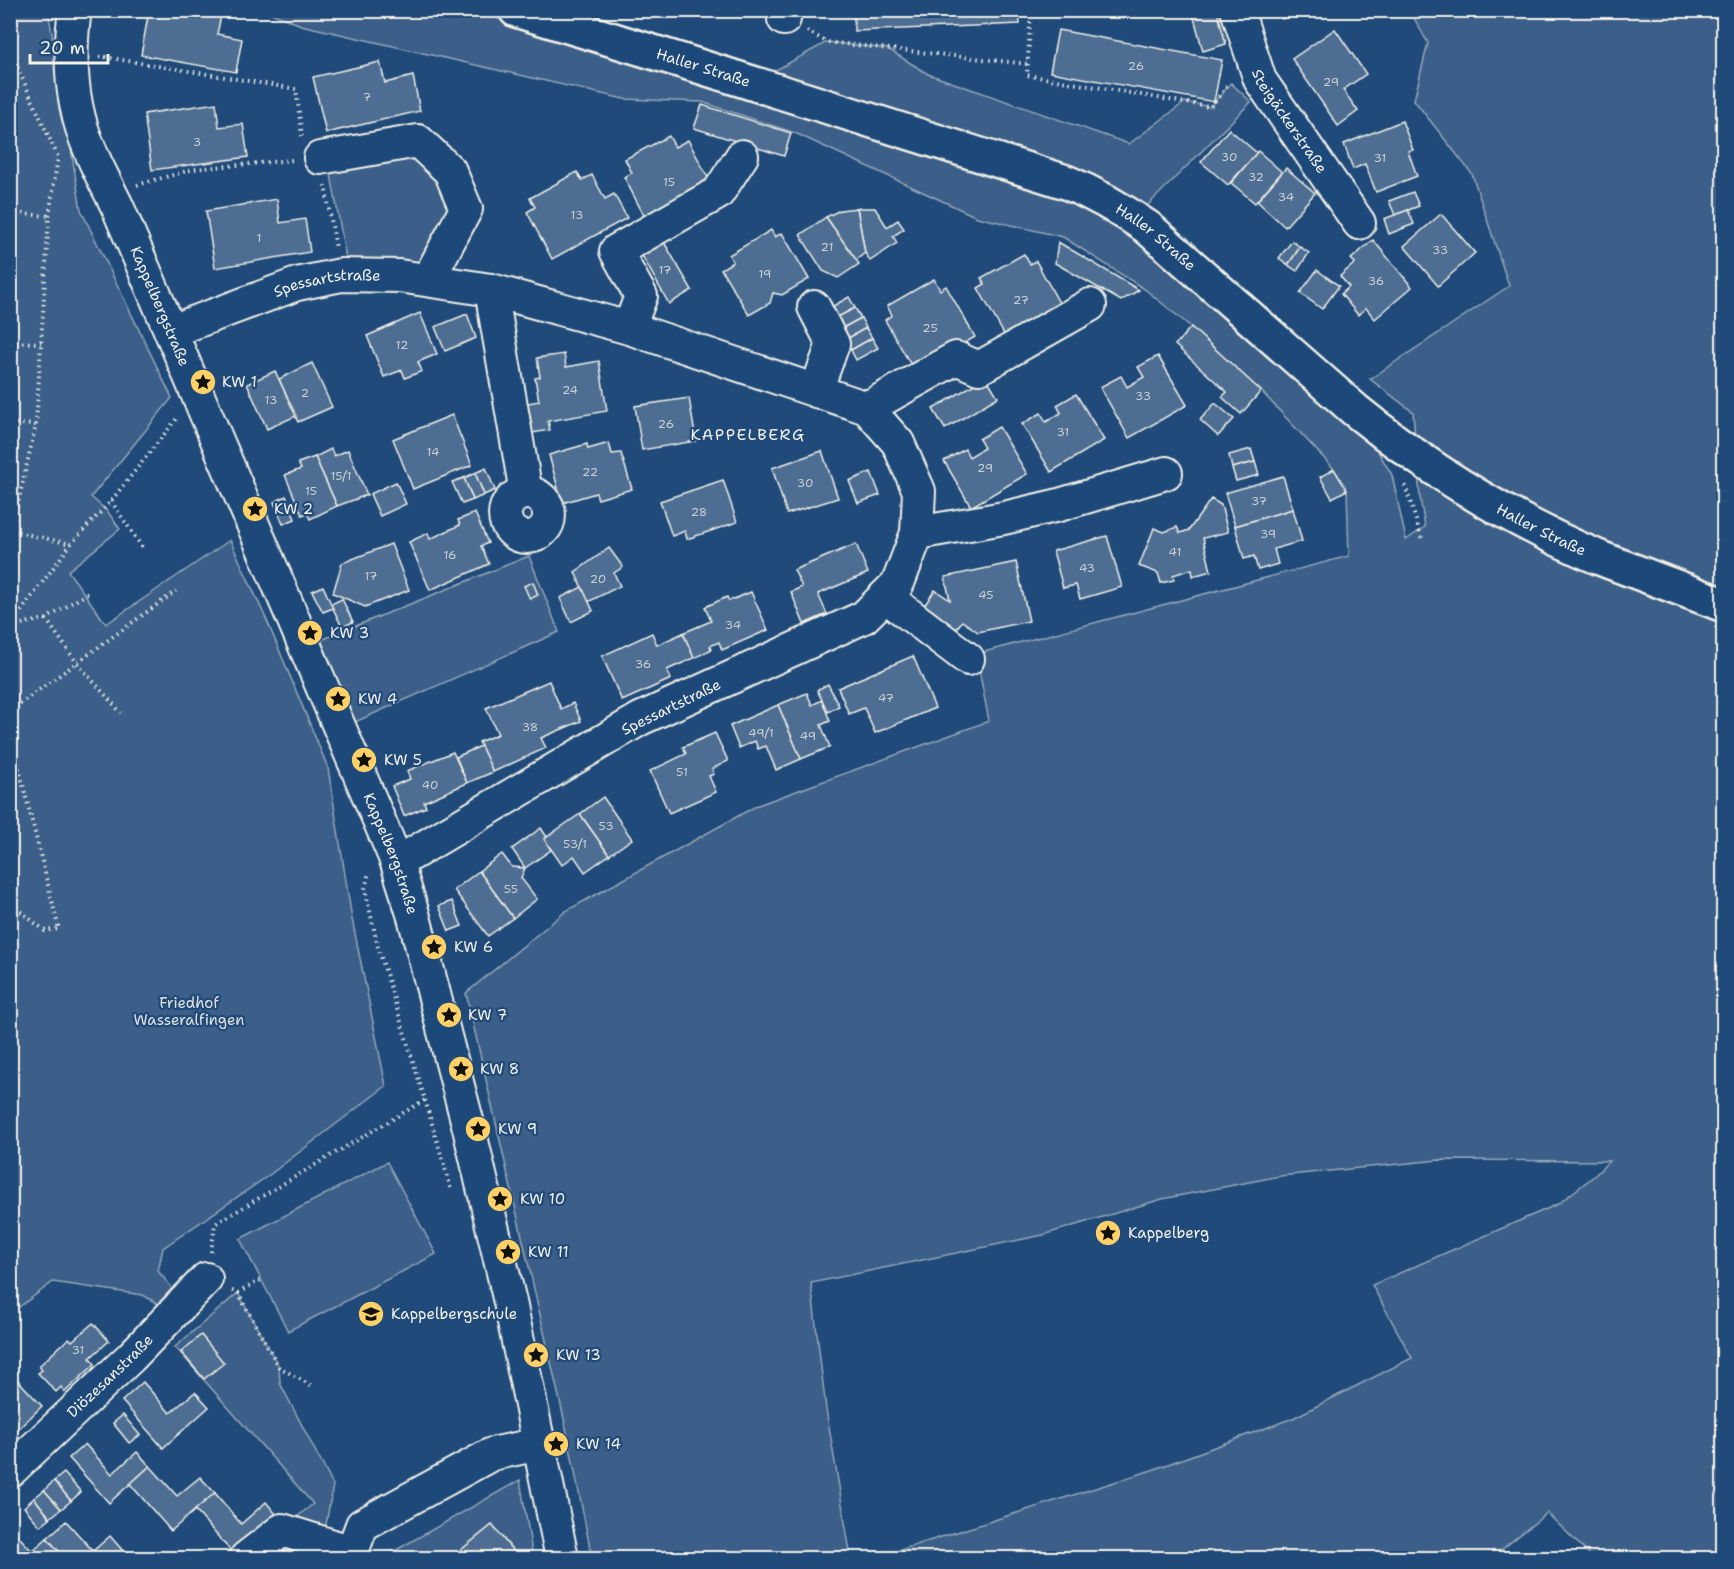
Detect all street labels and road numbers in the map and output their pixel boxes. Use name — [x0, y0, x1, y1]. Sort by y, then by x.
street label: Haller Straße — [654, 44, 753, 92]
street label: Steigäckerstraße — [1247, 66, 1332, 177]
street label: Haller Straße — [1112, 199, 1200, 275]
street label: Kappelbergstraße — [126, 243, 194, 369]
street label: Spessartstraße — [271, 265, 381, 302]
street label: Haller Straße — [1493, 499, 1589, 561]
street label: Spessartstraße — [618, 674, 724, 740]
street label: Kappelbergstraße — [359, 790, 423, 917]
street label: Diözesanstraße — [63, 1330, 158, 1422]

